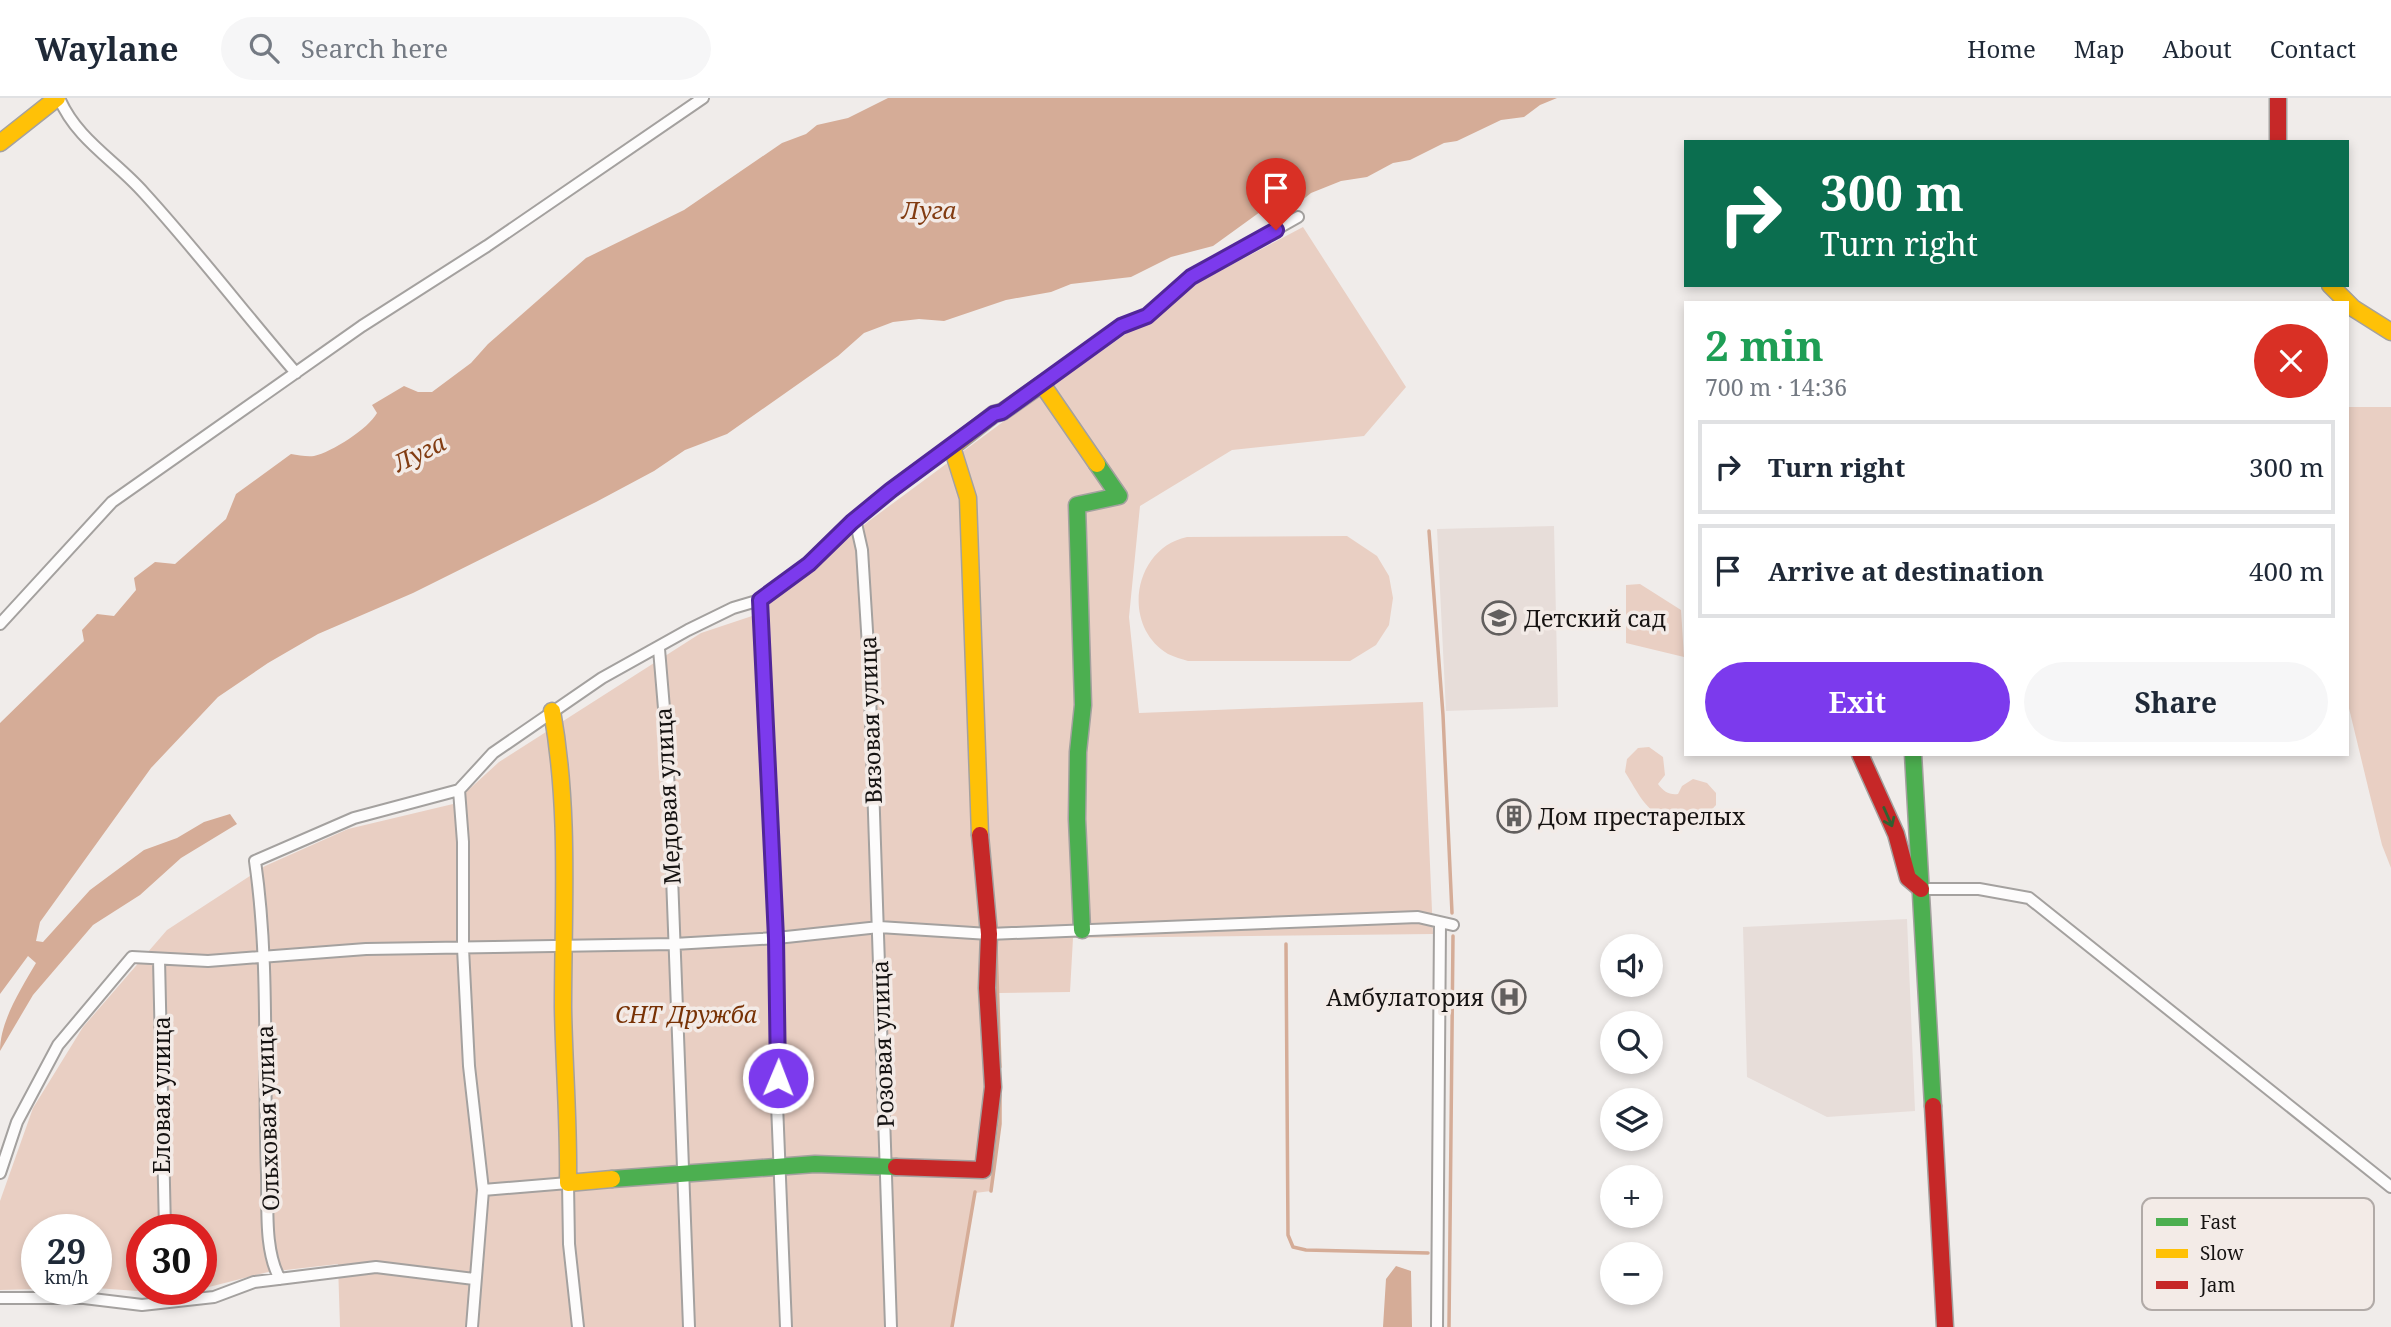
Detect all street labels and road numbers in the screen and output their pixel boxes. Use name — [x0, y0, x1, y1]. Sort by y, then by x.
street label: Вязовая улица — [851, 635, 889, 805]
street label: Медовая улица — [646, 706, 688, 886]
street label: Розовая улица — [863, 960, 901, 1128]
street label: Еловая улица — [145, 1016, 177, 1174]
street label: Ольховая улица — [248, 1024, 286, 1212]

